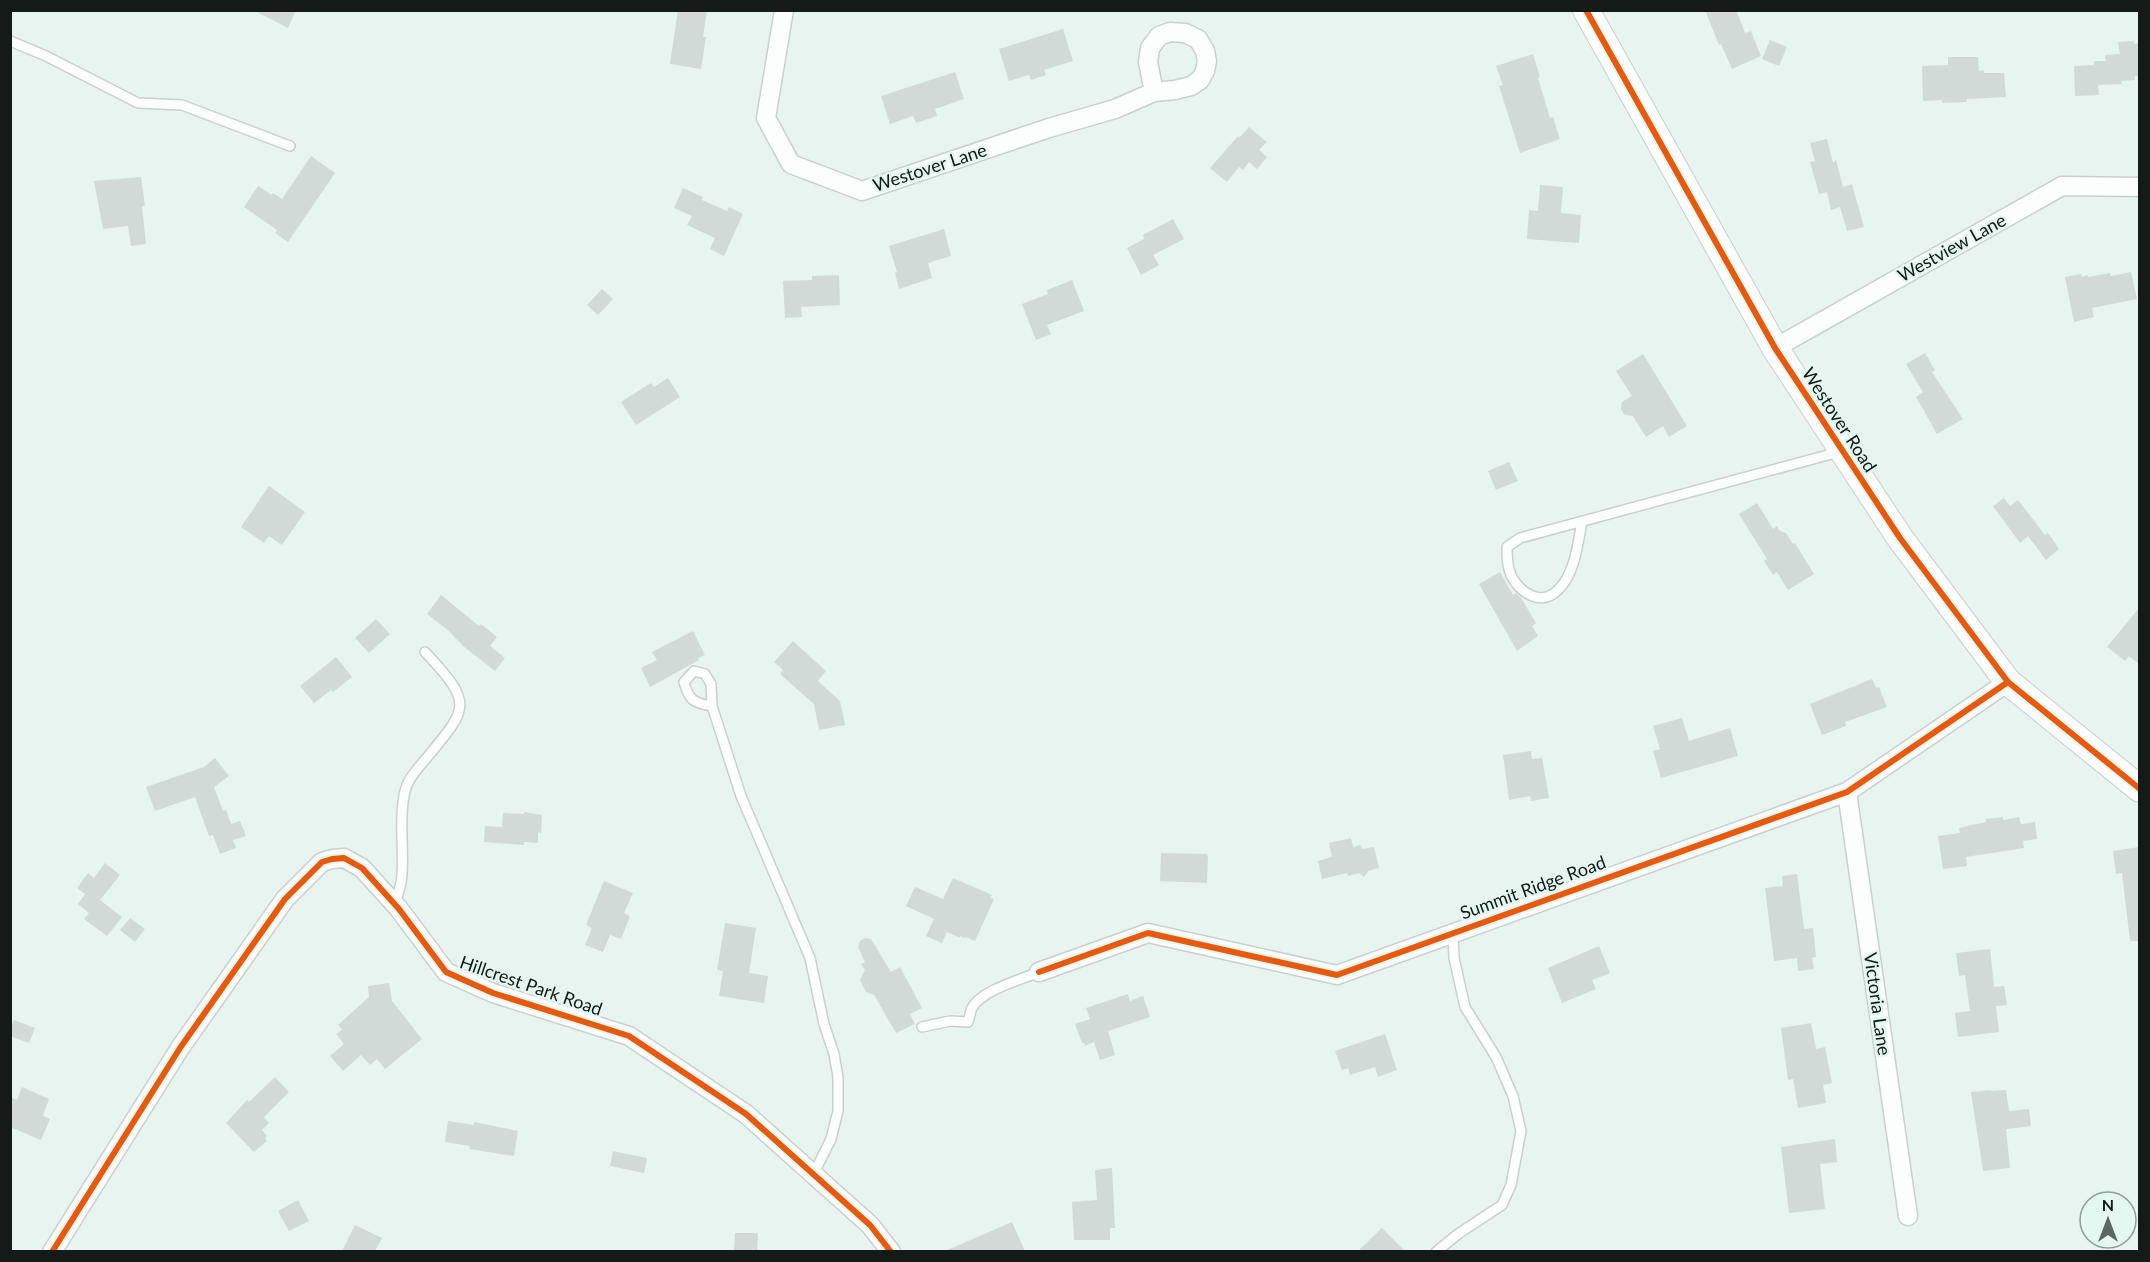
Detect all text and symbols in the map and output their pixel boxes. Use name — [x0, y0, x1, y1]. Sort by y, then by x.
street label: Westover Lane — [870, 138, 989, 196]
street label: Westview Lane — [1893, 208, 2010, 286]
street label: Westover Road — [1798, 363, 1882, 476]
street label: Summit Ridge Road — [1457, 850, 1609, 924]
street label: Hillcrest Park Road — [457, 950, 605, 1020]
street label: Victoria Lane — [1860, 951, 1896, 1057]
north arrow — [2078, 1190, 2138, 1250]
text: N — [2102, 1195, 2114, 1214]

